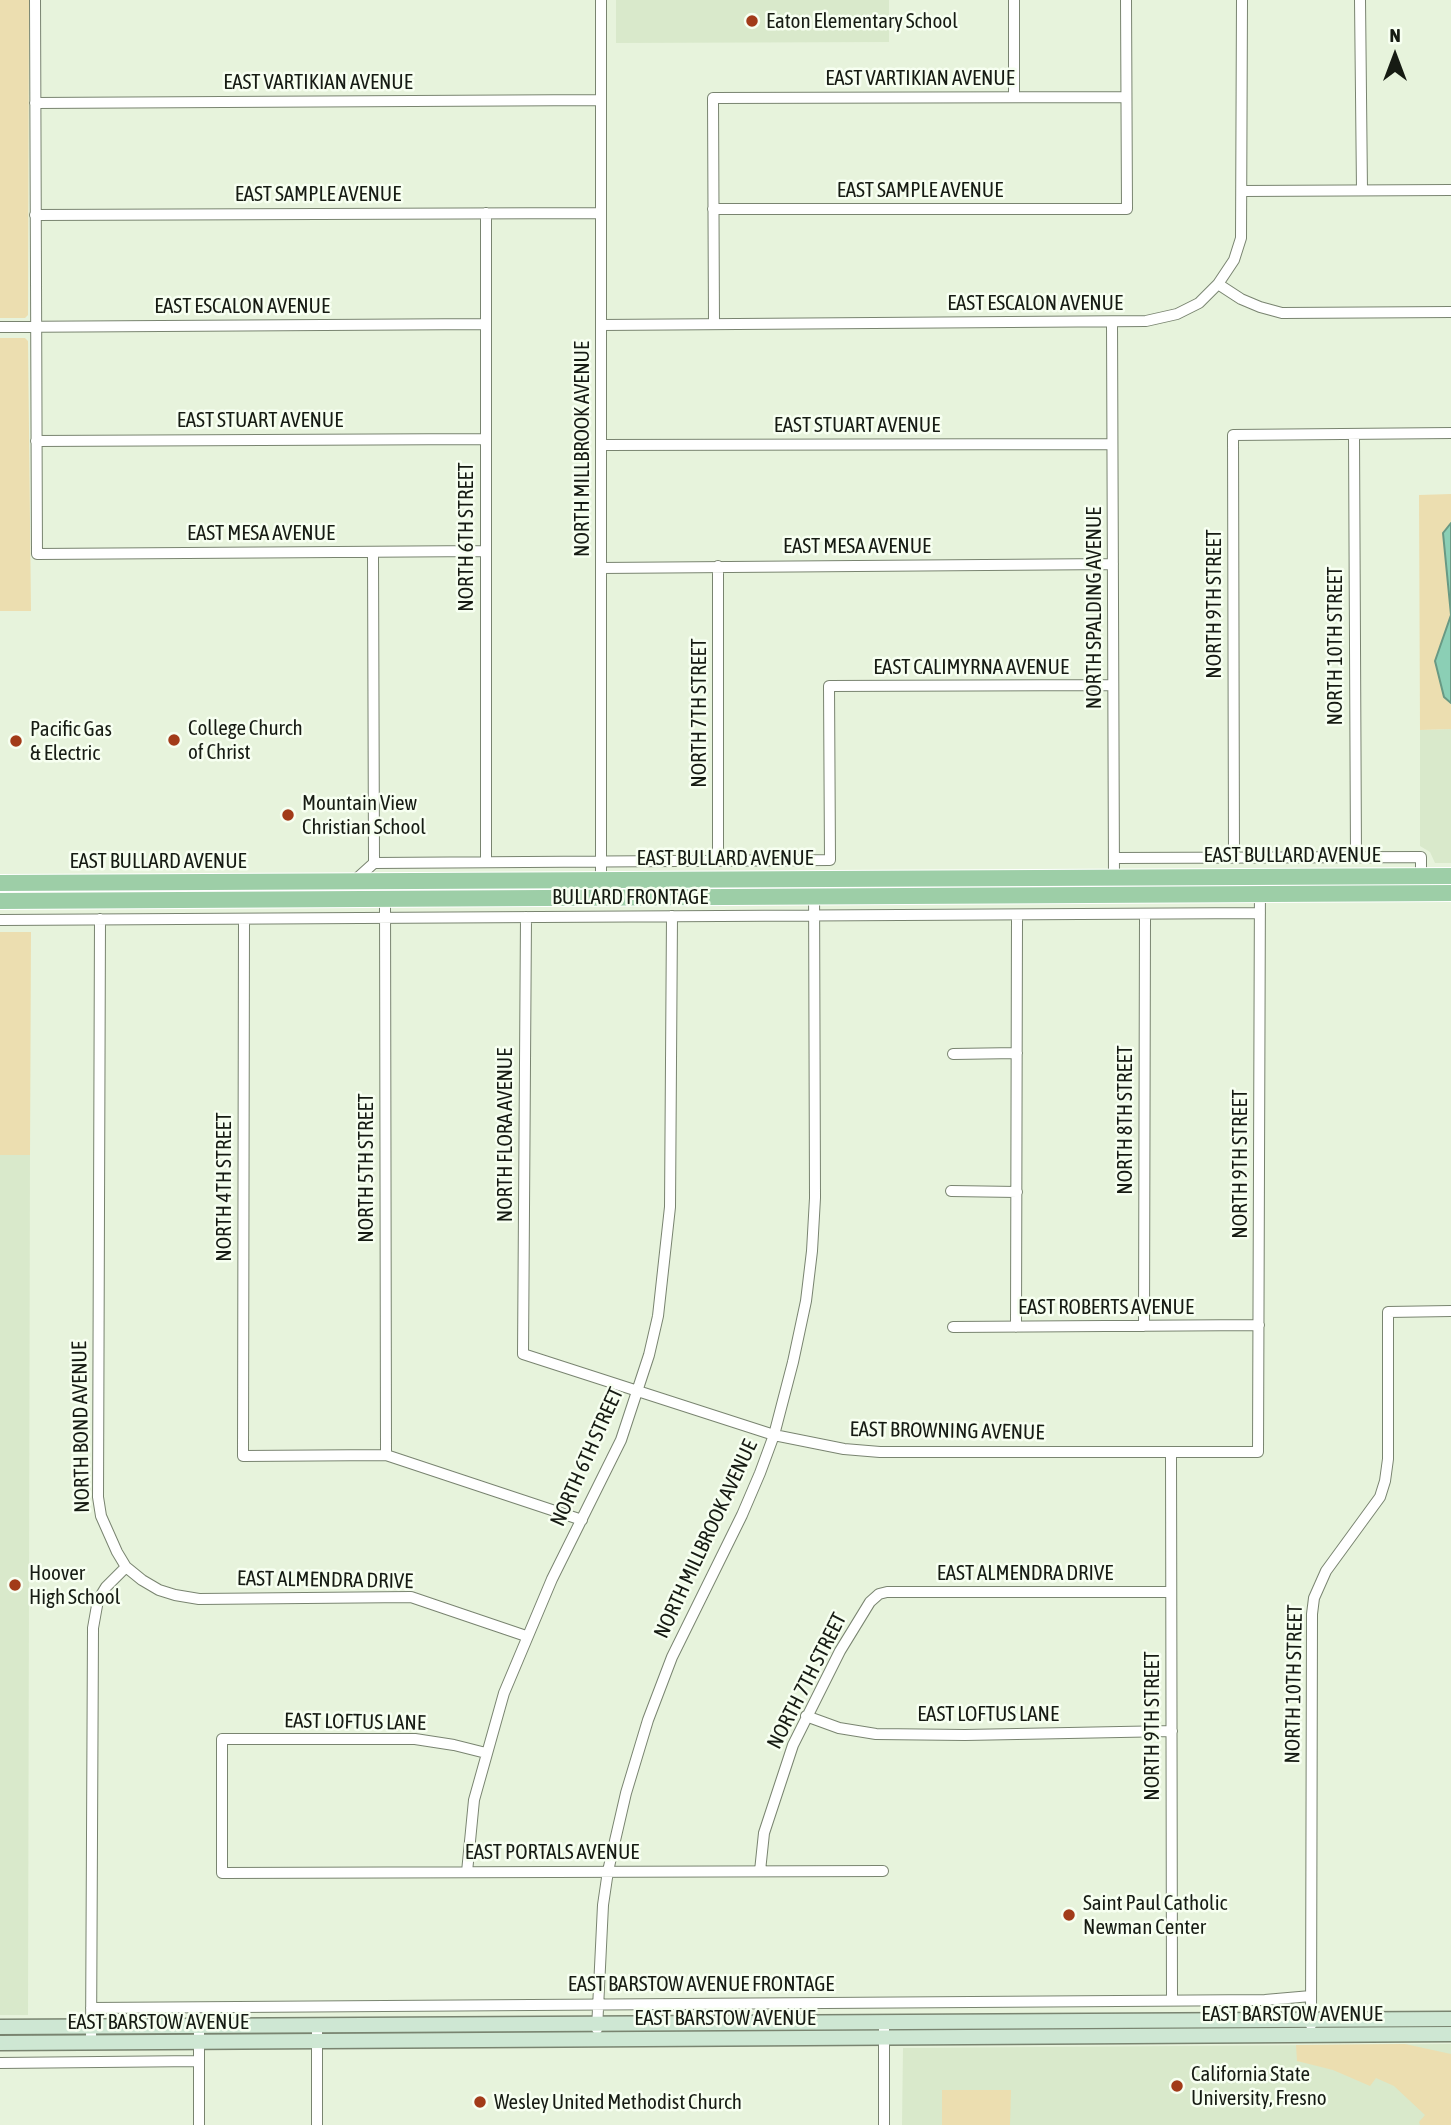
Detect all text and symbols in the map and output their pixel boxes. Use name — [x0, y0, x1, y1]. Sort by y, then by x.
place label: Eaton Elementary School — [766, 8, 958, 34]
marker: Eaton Elementary School — [744, 13, 760, 29]
north arrow — [1360, 21, 1430, 91]
text: N — [1389, 24, 1401, 46]
street label: EAST VARTIKIAN AVENUE — [825, 65, 1015, 91]
street label: EAST VARTIKIAN AVENUE — [223, 69, 413, 95]
street label: EAST SAMPLE AVENUE — [837, 177, 1003, 203]
street label: EAST SAMPLE AVENUE — [235, 181, 401, 207]
street label: EAST ESCALON AVENUE — [947, 290, 1123, 316]
street label: EAST ESCALON AVENUE — [154, 293, 330, 319]
street label: NORTH MILLBROOK AVENUE — [569, 341, 595, 557]
street label: EAST STUART AVENUE — [177, 407, 343, 433]
street label: EAST STUART AVENUE — [774, 412, 940, 438]
street label: NORTH 6TH STREET — [453, 462, 479, 612]
street label: NORTH SPALDING AVENUE — [1081, 507, 1107, 709]
street label: EAST MESA AVENUE — [187, 520, 335, 546]
street label: NORTH 9TH STREET — [1201, 529, 1227, 679]
street label: EAST MESA AVENUE — [783, 533, 931, 559]
street label: NORTH 10TH STREET — [1322, 566, 1348, 726]
street label: NORTH 7TH STREET — [686, 638, 712, 788]
street label: EAST CALIMYRNA AVENUE — [873, 654, 1069, 680]
place label: College Church of Christ — [188, 715, 303, 765]
place label: Pacific Gas & Electric — [30, 716, 112, 766]
marker: College Church of Christ — [166, 732, 182, 748]
marker: Pacific Gas & Electric — [8, 733, 24, 749]
place label: Mountain View Christian School — [302, 790, 426, 840]
marker: Mountain View Christian School — [280, 807, 296, 823]
street label: EAST BULLARD AVENUE — [1203, 842, 1381, 868]
street label: EAST BULLARD AVENUE — [636, 845, 814, 871]
street label: EAST BULLARD AVENUE — [69, 848, 247, 874]
street label: BULLARD FRONTAGE — [552, 884, 708, 910]
street label: NORTH 8TH STREET — [1112, 1045, 1138, 1195]
street label: NORTH FLORA AVENUE — [492, 1048, 518, 1222]
street label: NORTH 9TH STREET — [1227, 1089, 1253, 1239]
street label: NORTH 5TH STREET — [353, 1093, 379, 1243]
street label: NORTH 4TH STREET — [211, 1112, 237, 1262]
street label: EAST ROBERTS AVENUE — [1018, 1294, 1194, 1320]
street label: NORTH BOND AVENUE — [67, 1341, 95, 1513]
street label: NORTH 6TH STREET — [545, 1384, 629, 1530]
street label: EAST BROWNING AVENUE — [849, 1417, 1045, 1445]
street label: NORTH MILLBROOK AVENUE — [649, 1436, 763, 1642]
place label: Hoover High School — [29, 1560, 120, 1610]
street label: EAST ALMENDRA DRIVE — [937, 1560, 1113, 1586]
street label: EAST ALMENDRA DRIVE — [237, 1566, 413, 1594]
marker: Hoover High School — [7, 1577, 23, 1593]
street label: NORTH 10TH STREET — [1280, 1604, 1308, 1764]
street label: NORTH 7TH STREET — [762, 1609, 852, 1753]
street label: NORTH 9TH STREET — [1139, 1651, 1165, 1801]
street label: EAST LOFTUS LANE — [917, 1701, 1059, 1727]
street label: EAST LOFTUS LANE — [284, 1708, 426, 1736]
street label: EAST PORTALS AVENUE — [465, 1839, 639, 1865]
place label: Saint Paul Catholic Newman Center — [1083, 1890, 1227, 1940]
marker: Saint Paul Catholic Newman Center — [1061, 1907, 1077, 1923]
street label: EAST BARSTOW AVENUE FRONTAGE — [568, 1971, 834, 1997]
street label: EAST BARSTOW AVENUE — [1201, 2001, 1383, 2027]
street label: EAST BARSTOW AVENUE — [634, 2005, 816, 2031]
street label: EAST BARSTOW AVENUE — [67, 2009, 249, 2035]
place label: California State University, Fresno — [1191, 2061, 1327, 2111]
marker: California State University, Fresno — [1169, 2078, 1185, 2094]
place label: Wesley United Methodist Church — [494, 2089, 742, 2115]
marker: Wesley United Methodist Church — [472, 2094, 488, 2110]

